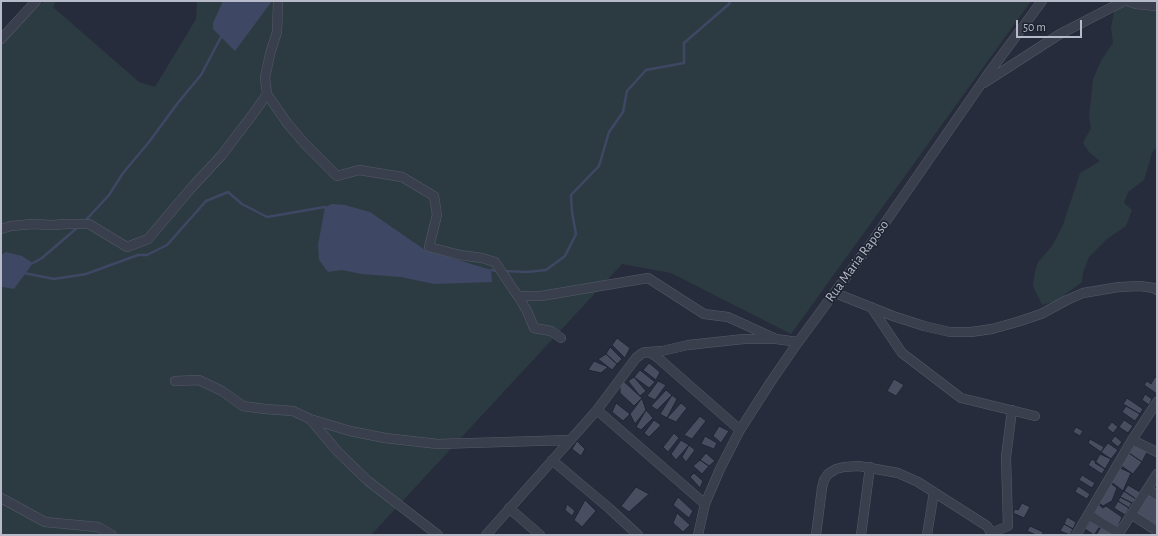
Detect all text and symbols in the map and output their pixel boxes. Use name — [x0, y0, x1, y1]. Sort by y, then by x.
scale bar — [1018, 12, 1084, 38]
text: 50 m — [1023, 21, 1046, 33]
street label: Rua Maria Raposo — [822, 217, 892, 305]

